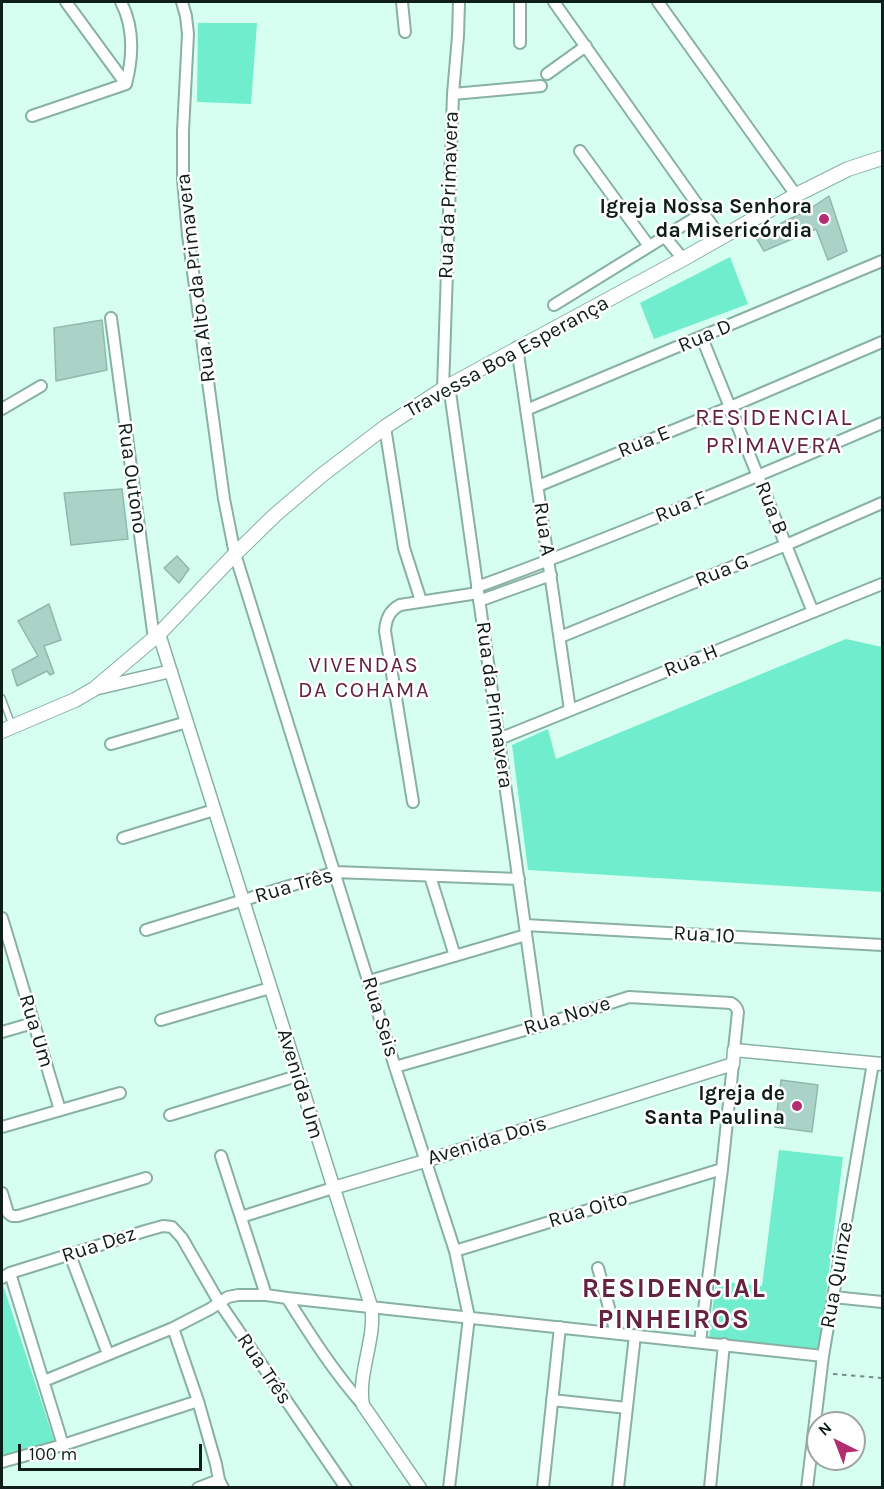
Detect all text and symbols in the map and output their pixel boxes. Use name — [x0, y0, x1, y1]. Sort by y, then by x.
street label: Rua da Primavera — [433, 110, 465, 280]
street label: Rua Alto da Primavera — [171, 172, 221, 384]
place label: Igreja Nossa Senhora da Misericórdia — [600, 194, 812, 244]
marker: Igreja Nossa Senhora da Misericórdia — [817, 212, 831, 226]
street label: Travessa Boa Esperança — [401, 290, 613, 424]
street label: Rua D — [674, 313, 736, 359]
district label: RESIDENCIAL PRIMAVERA — [695, 404, 853, 460]
street label: Rua E — [614, 420, 674, 464]
street label: Rua Outono — [112, 421, 152, 535]
street label: Rua B — [749, 478, 793, 538]
street label: Rua F — [652, 485, 710, 529]
street label: Rua A — [528, 500, 560, 558]
street label: Rua G — [691, 549, 753, 593]
street label: Rua da Primavera — [470, 620, 518, 790]
street label: Rua H — [660, 639, 722, 683]
district label: VIVENDAS DA COHAMA — [298, 653, 430, 704]
street label: Rua Três — [252, 863, 336, 909]
street label: Rua 10 — [673, 921, 735, 949]
street label: Rua Seis — [356, 974, 404, 1060]
street label: Rua Um — [13, 991, 59, 1071]
street label: Rua Nove — [521, 991, 613, 1041]
street label: Avenida Um — [271, 1026, 329, 1142]
place label: Igreja de Santa Paulina — [644, 1081, 785, 1131]
marker: Igreja de Santa Paulina — [790, 1099, 804, 1113]
street label: Avenida Dois — [424, 1111, 550, 1171]
street label: Rua Oito — [545, 1186, 631, 1234]
street label: Rua Quinze — [815, 1220, 859, 1330]
street label: Rua Dez — [59, 1221, 139, 1269]
district label: RESIDENCIAL PINHEIROS — [582, 1273, 766, 1336]
street label: Rua Três — [231, 1329, 297, 1409]
north arrow — [806, 1411, 866, 1471]
text: N — [814, 1418, 836, 1440]
scale bar — [21, 1432, 206, 1470]
text: 100 m — [29, 1443, 77, 1465]

